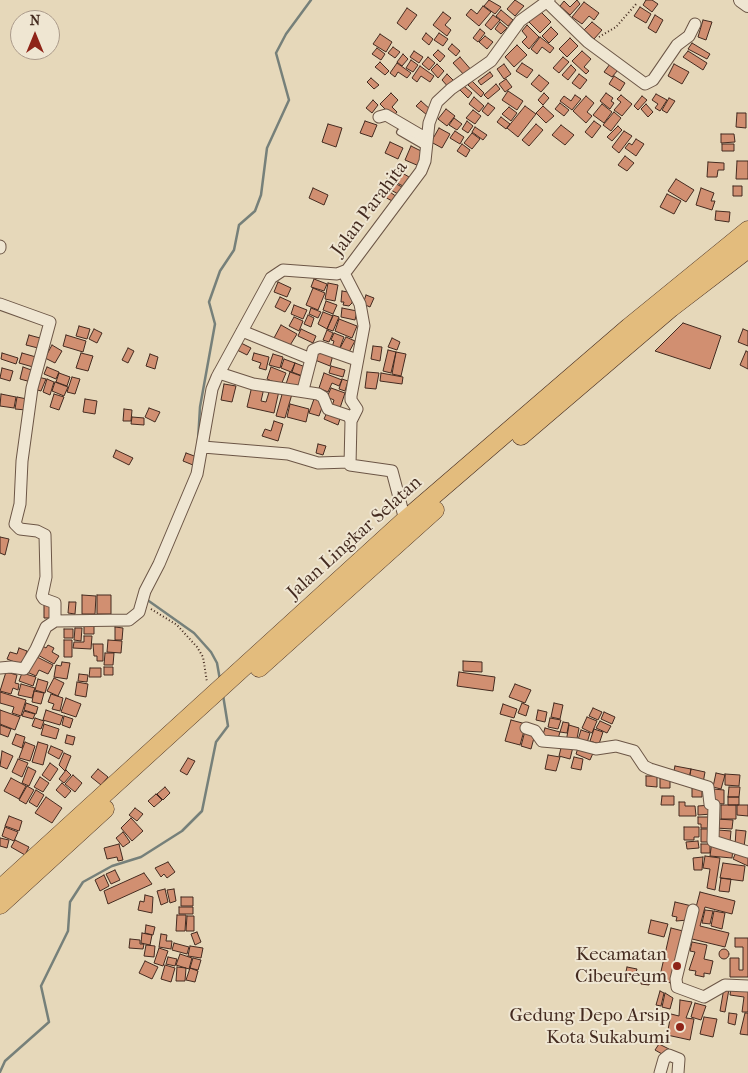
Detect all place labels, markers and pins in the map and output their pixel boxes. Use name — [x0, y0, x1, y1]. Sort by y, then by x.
place label: Kecamatan Cibeureum — [575, 944, 667, 988]
marker: Kecamatan Cibeureum — [671, 960, 683, 972]
place label: Gedung Depo Arsip Kota Sukabumi — [510, 1005, 670, 1049]
marker: Gedung Depo Arsip Kota Sukabumi — [674, 1021, 686, 1033]

